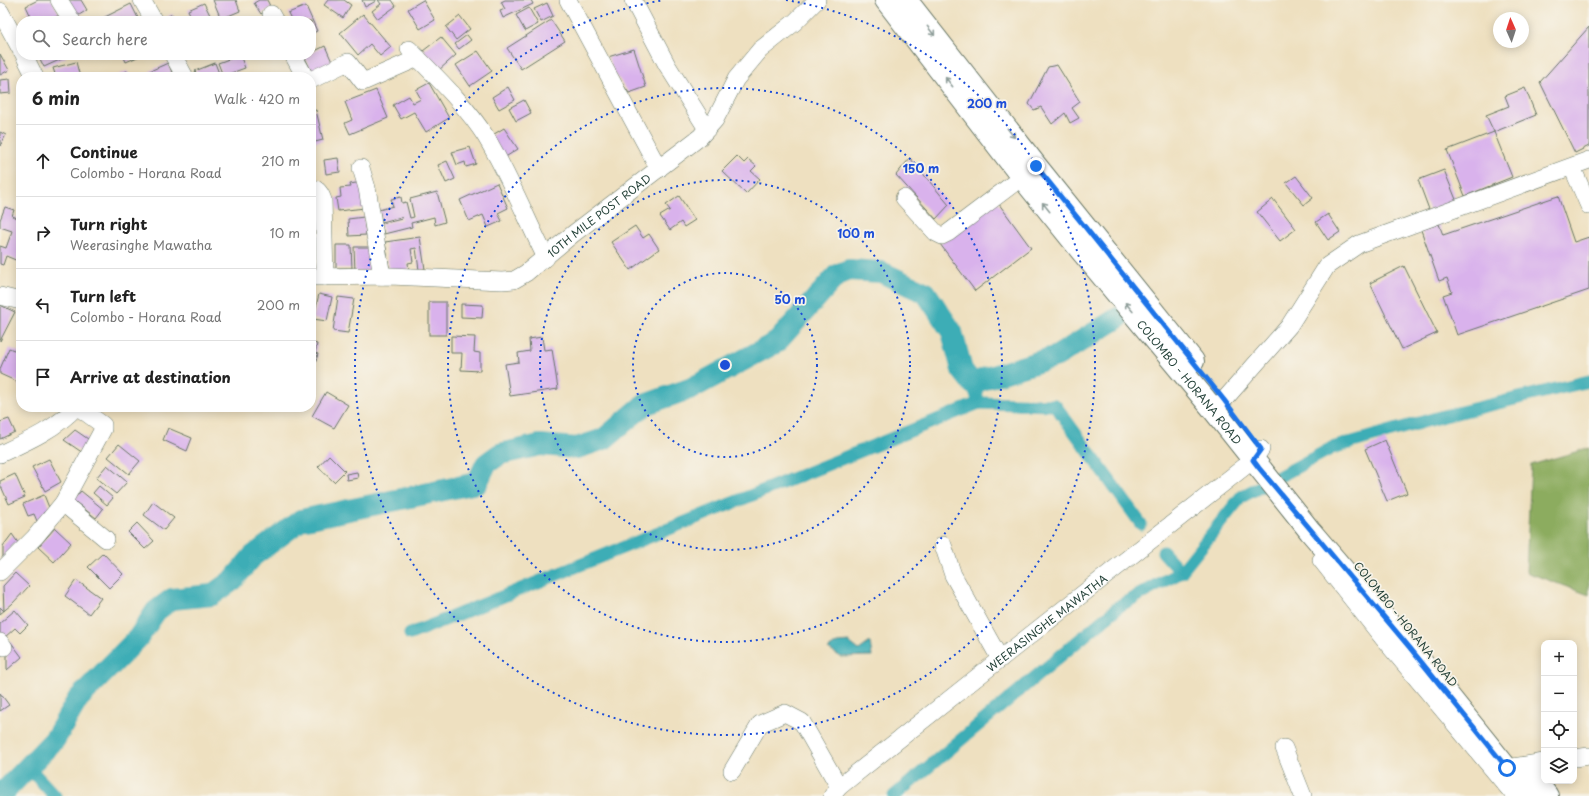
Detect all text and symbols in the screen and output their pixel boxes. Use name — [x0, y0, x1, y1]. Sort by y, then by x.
north arrow — [1493, 12, 1529, 48]
search box — [16, 16, 316, 60]
one-way arrow — [926, 25, 935, 36]
icon: search — [30, 27, 52, 49]
text: Search here — [62, 27, 148, 50]
one-way arrow — [945, 77, 953, 88]
text: 6 min — [32, 85, 80, 111]
text: Walk · 420 m — [214, 89, 300, 108]
text: 200 m — [967, 94, 1007, 112]
one-way arrow — [1006, 128, 1015, 139]
text: Continue — [70, 140, 138, 163]
icon: ahead — [32, 150, 54, 172]
text: 210 m — [261, 151, 300, 170]
route end — [1027, 157, 1045, 175]
text: 150 m — [903, 159, 939, 177]
text: Colombo - Horana Road — [70, 163, 222, 182]
street label: 10TH MILE POST ROAD — [543, 169, 654, 261]
one-way arrow — [1042, 201, 1050, 212]
text: Turn right — [70, 212, 147, 235]
icon: right — [32, 222, 54, 244]
text: 10 m — [270, 223, 300, 242]
text: 100 m — [837, 224, 875, 242]
text: Weerasinghe Mawatha — [70, 235, 212, 254]
text: Turn left — [70, 284, 136, 307]
text: 50 m — [774, 290, 806, 308]
icon: left — [32, 294, 54, 316]
text: 200 m — [257, 295, 300, 314]
one-way arrow — [1124, 302, 1133, 313]
text: Colombo - Horana Road — [70, 307, 222, 326]
street label: COLOMBO - HORANA ROAD — [1133, 316, 1246, 448]
centre of rings — [718, 358, 732, 372]
text: Arrive at destination — [70, 365, 231, 388]
icon: arrive — [32, 366, 54, 388]
street label: COLOMBO - HORANA ROAD — [1350, 558, 1462, 690]
street label: WEERASINGHE MAWATHA — [982, 570, 1110, 676]
map controls — [1541, 640, 1577, 784]
button: + — [1541, 640, 1577, 676]
button: − — [1541, 676, 1577, 712]
button: locate — [1541, 712, 1577, 748]
button: layers — [1541, 748, 1577, 784]
route start — [1498, 759, 1516, 777]

